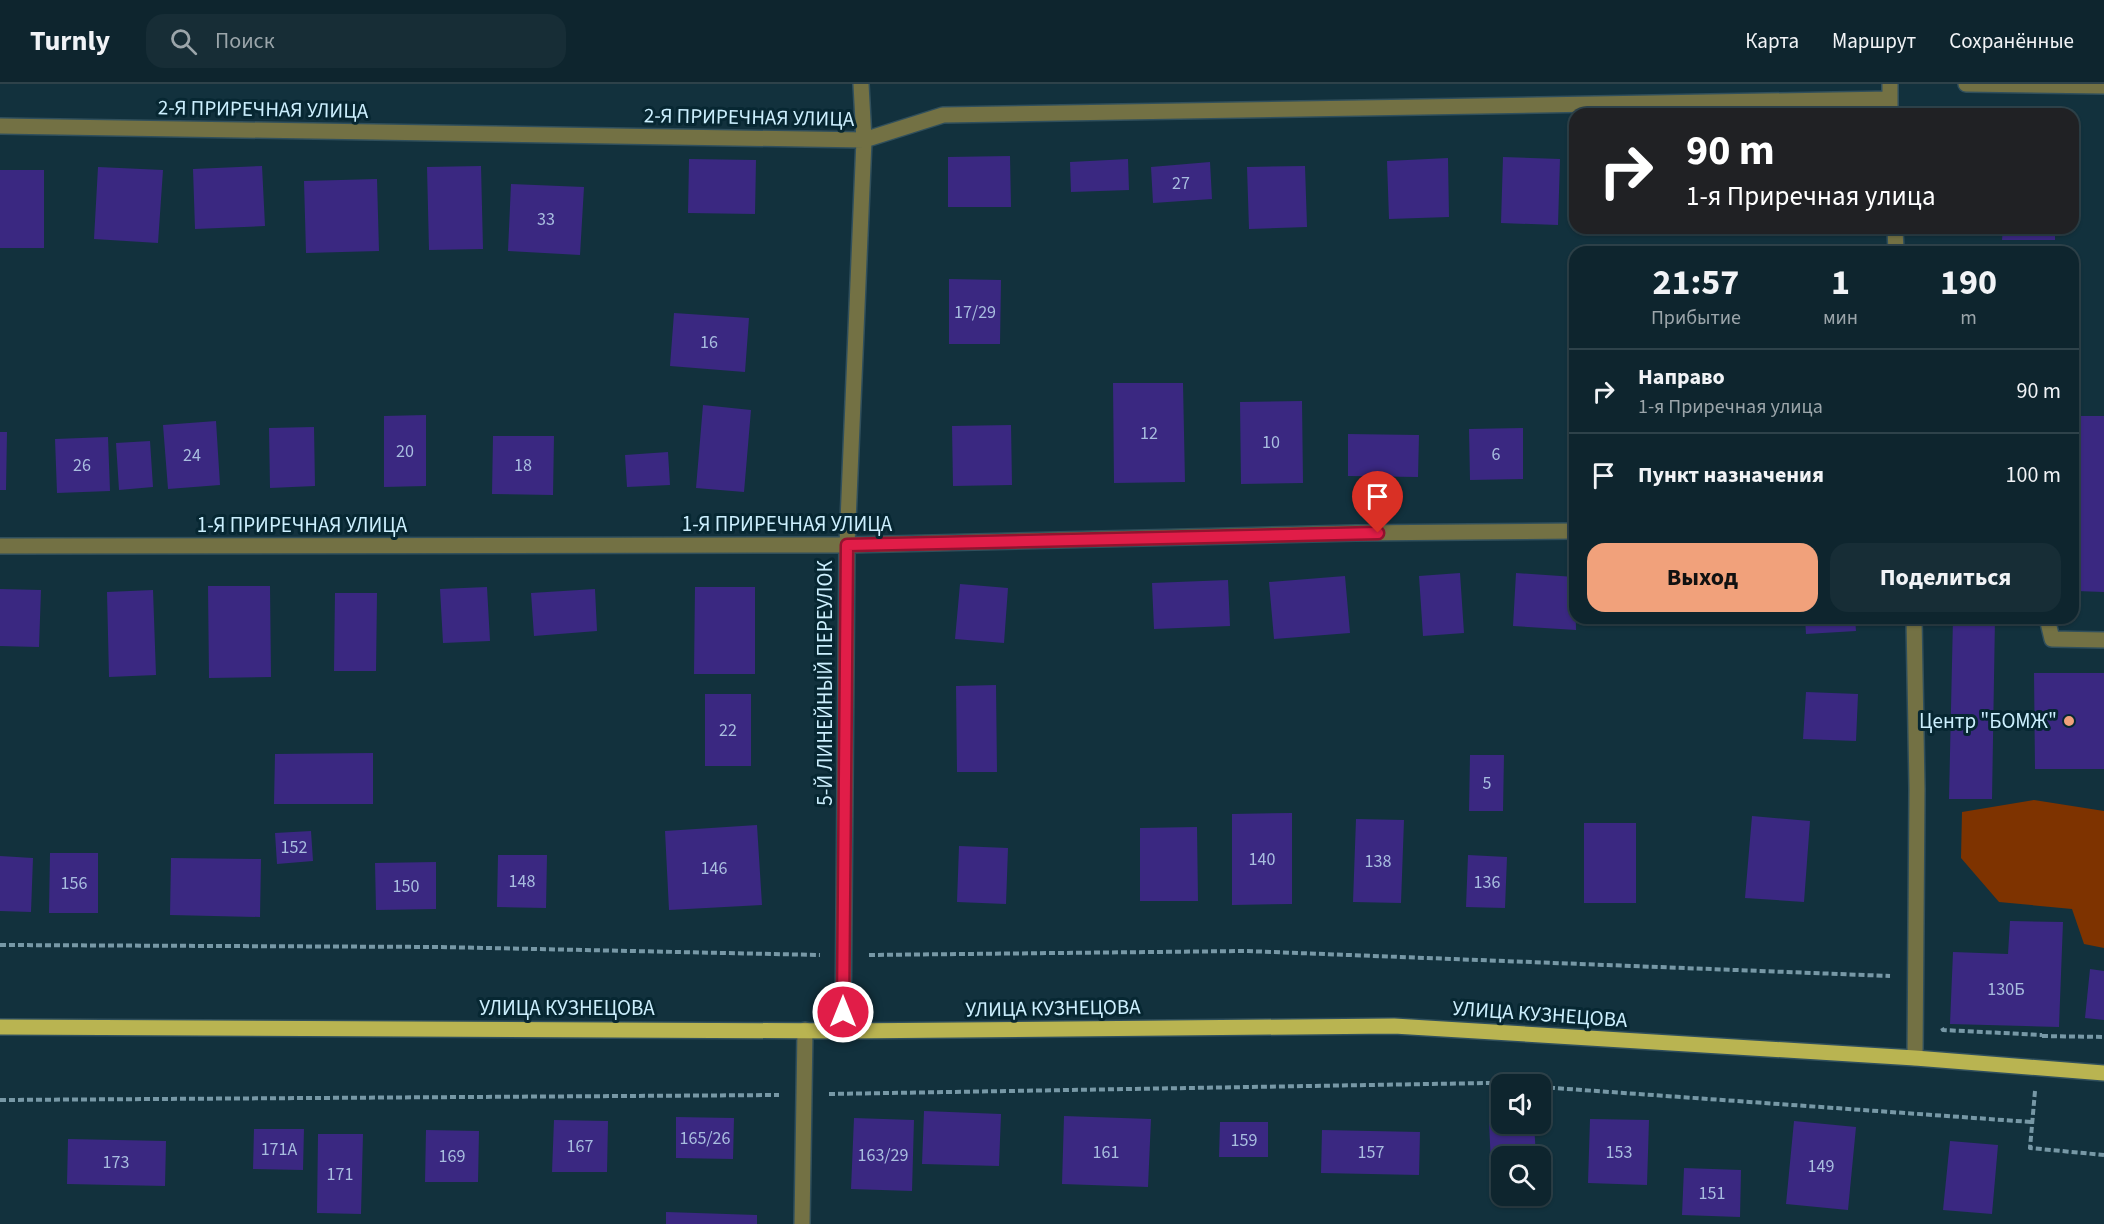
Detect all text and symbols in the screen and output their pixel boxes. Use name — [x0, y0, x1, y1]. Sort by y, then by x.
search box — [146, 14, 566, 68]
text: Turnly — [30, 21, 110, 61]
icon: search — [167, 25, 200, 58]
text: Поиск — [215, 25, 275, 57]
text: Карта — [1745, 26, 1799, 56]
text: Маршрут — [1832, 26, 1916, 56]
text: Сохранённые — [1949, 26, 2074, 56]
street label: 2-Я ПРИРЕЧНАЯ УЛИЦА — [158, 92, 369, 126]
street label: 2-Я ПРИРЕЧНАЯ УЛИЦА — [644, 100, 855, 134]
text: 90 m — [1686, 121, 1775, 181]
icon: right — [1587, 132, 1665, 210]
house number: 27 — [1172, 171, 1190, 196]
text: 1-я Приречная улица — [1686, 177, 1936, 216]
house number: 33 — [537, 207, 555, 232]
text: 21:57 — [1653, 257, 1739, 308]
text: 1 — [1831, 257, 1850, 308]
text: 190 — [1940, 257, 1997, 308]
house number: 17/29 — [954, 300, 996, 325]
text: Прибытие — [1651, 304, 1741, 332]
text: мин — [1823, 304, 1858, 332]
text: m — [1960, 304, 1977, 332]
house number: 16 — [700, 330, 718, 355]
text: Направо — [1638, 361, 1725, 393]
icon: right — [1587, 375, 1620, 408]
text: 90 m — [2016, 375, 2061, 407]
text: 1-я Приречная улица — [1638, 393, 1823, 421]
house number: 12 — [1140, 421, 1158, 446]
house number: 10 — [1262, 430, 1280, 455]
house number: 20 — [396, 439, 414, 464]
house number: 6 — [1492, 442, 1501, 467]
house number: 24 — [183, 443, 201, 468]
house number: 26 — [73, 453, 91, 478]
house number: 18 — [514, 453, 532, 478]
icon: arrive — [1587, 459, 1620, 492]
text: Пункт назначения — [1638, 459, 1824, 491]
text: 100 m — [2006, 459, 2061, 491]
pin — [1352, 471, 1403, 533]
icon: arrive — [1361, 480, 1394, 513]
street label: 1-Я ПРИРЕЧНАЯ УЛИЦА — [682, 509, 893, 539]
street label: 1-Я ПРИРЕЧНАЯ УЛИЦА — [197, 510, 408, 540]
button: Выход — [1587, 543, 1818, 612]
button: Поделиться — [1830, 543, 2061, 612]
street label: 5-Й ЛИНЕЙНЫЙ ПЕРЕУЛОК — [810, 560, 840, 806]
place label: Центр "БОМЖ" — [1919, 706, 2057, 736]
marker: Центр "БОМЖ" — [2062, 714, 2076, 728]
house number: 22 — [719, 718, 737, 743]
house number: 5 — [1483, 771, 1492, 796]
house number: 152 — [281, 835, 307, 860]
house number: 140 — [1249, 847, 1275, 872]
house number: 138 — [1365, 849, 1391, 874]
house number: 146 — [701, 856, 727, 881]
house number: 148 — [509, 869, 535, 894]
house number: 136 — [1474, 870, 1500, 895]
house number: 156 — [61, 871, 87, 896]
house number: 150 — [393, 874, 419, 899]
house number: 130Б — [1987, 977, 2025, 1002]
position arrow — [811, 980, 875, 1044]
street label: УЛИЦА КУЗНЕЦОВА — [965, 991, 1141, 1025]
street label: УЛИЦА КУЗНЕЦОВА — [479, 993, 655, 1023]
street label: УЛИЦА КУЗНЕЦОВА — [1451, 993, 1629, 1035]
map controls — [1491, 1074, 1551, 1206]
button: sound — [1491, 1074, 1551, 1134]
house number: 165/26 — [679, 1126, 731, 1151]
house number: 159 — [1231, 1128, 1257, 1153]
house number: 167 — [567, 1134, 593, 1159]
house number: 171А — [261, 1137, 298, 1162]
house number: 161 — [1093, 1140, 1119, 1165]
house number: 157 — [1358, 1140, 1384, 1165]
house number: 153 — [1606, 1140, 1632, 1165]
house number: 163/29 — [857, 1143, 909, 1168]
house number: 169 — [439, 1144, 465, 1169]
button: search — [1491, 1146, 1551, 1206]
house number: 173 — [103, 1150, 129, 1175]
house number: 149 — [1808, 1154, 1834, 1179]
house number: 171 — [327, 1162, 353, 1187]
house number: 151 — [1699, 1181, 1725, 1206]

